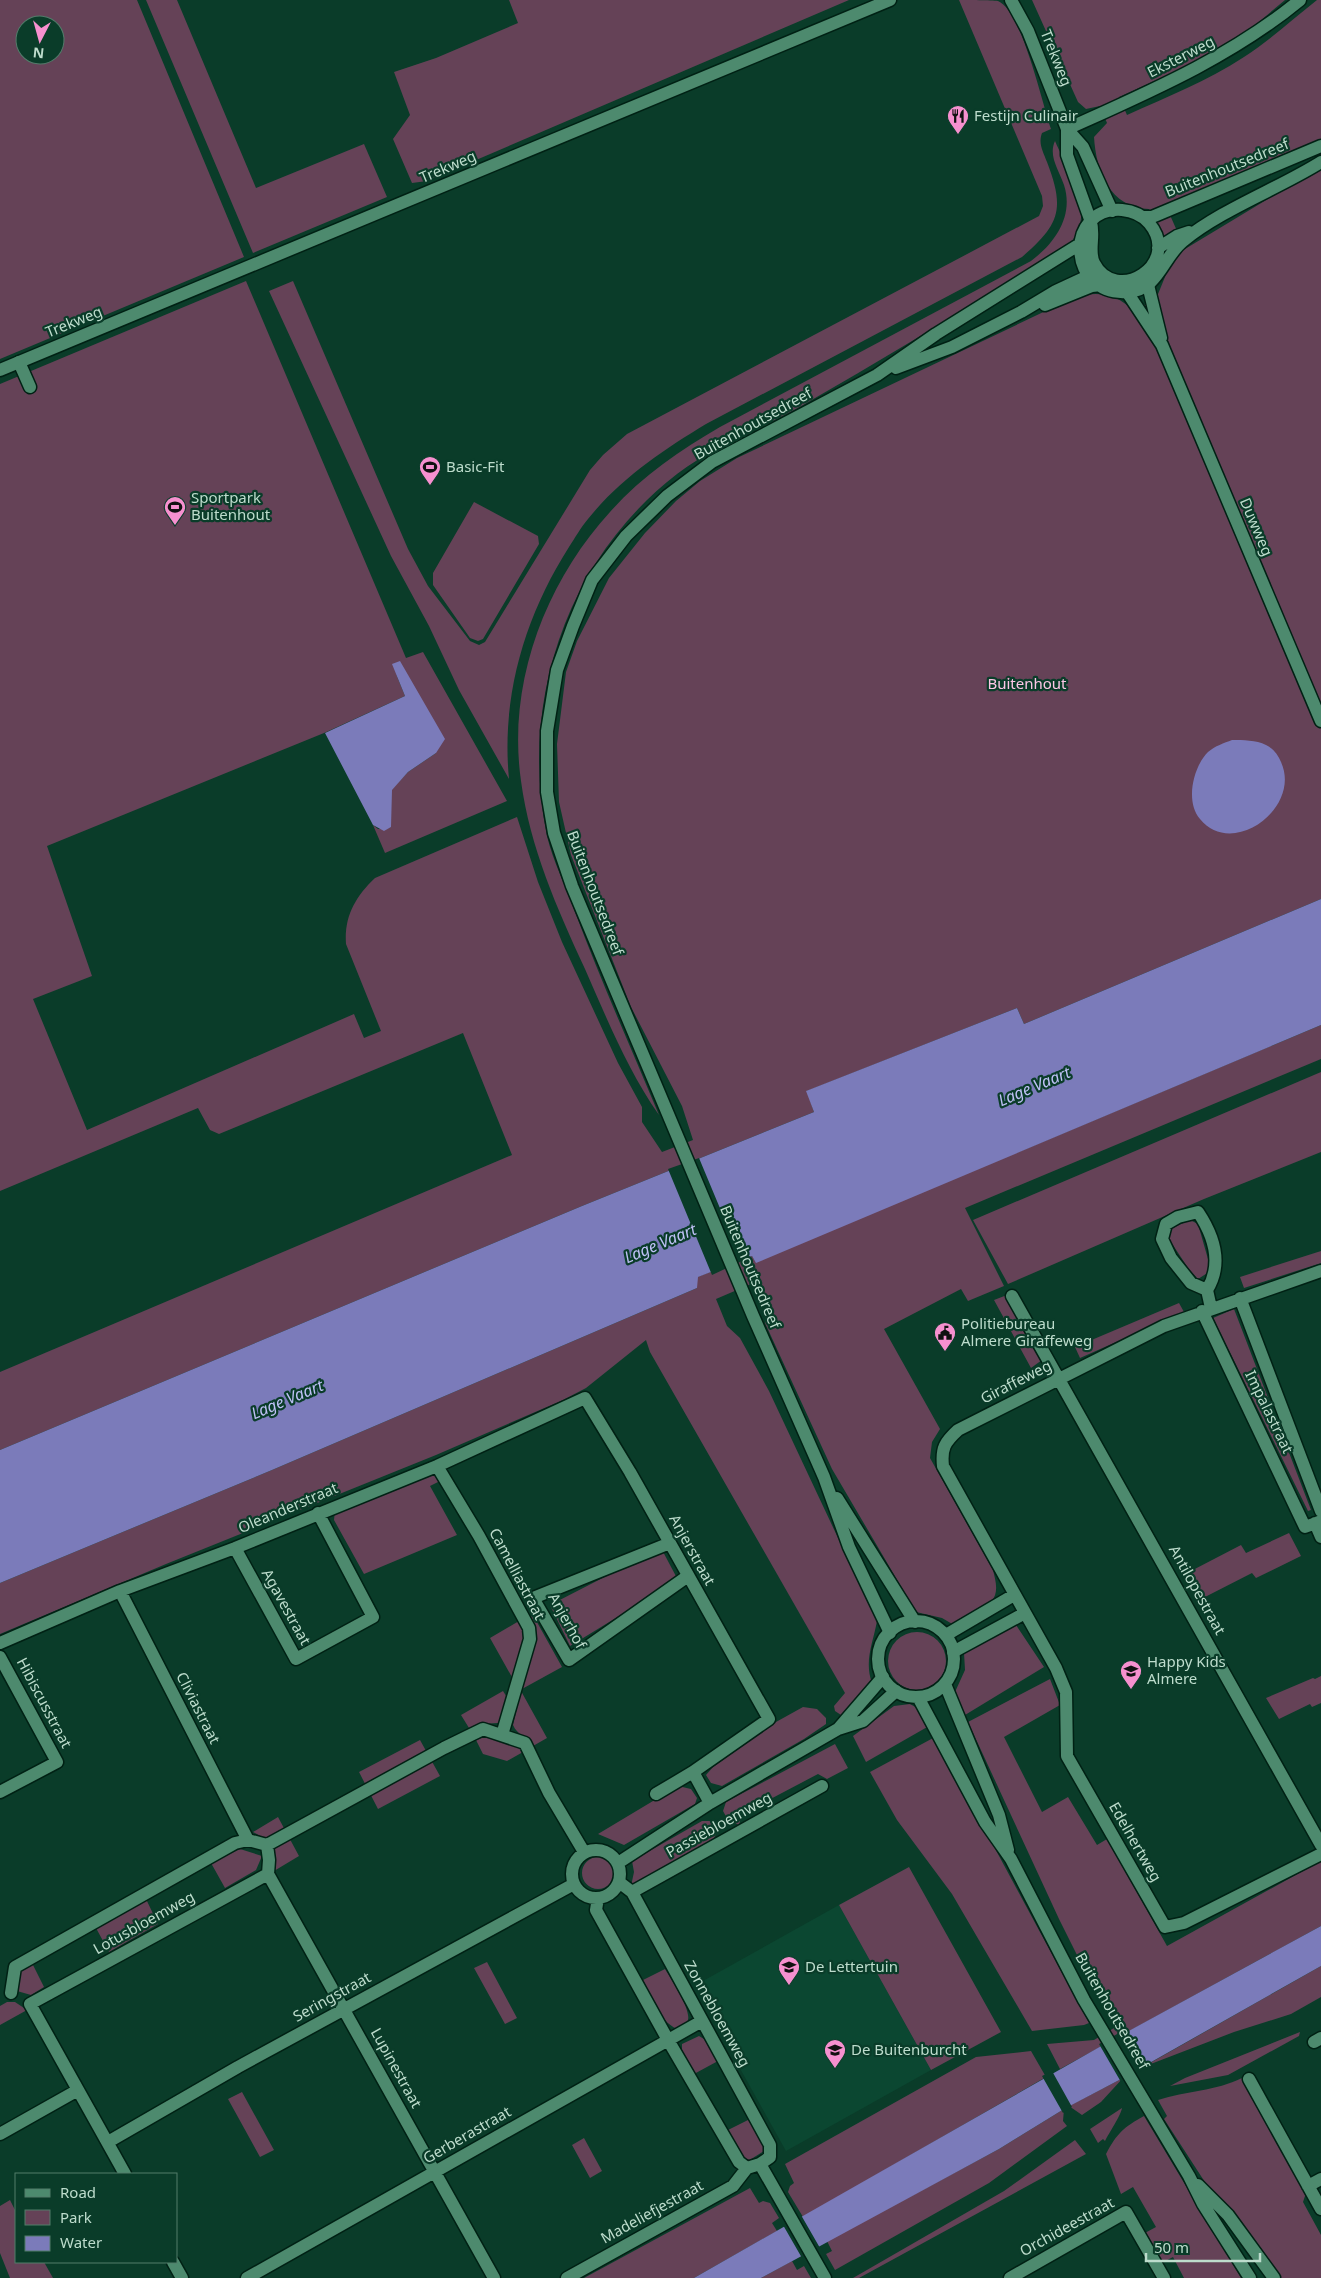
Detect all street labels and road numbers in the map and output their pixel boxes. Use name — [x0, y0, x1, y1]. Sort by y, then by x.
street label: Trekweg — [1037, 26, 1077, 89]
street label: Eksterweg — [1143, 31, 1218, 82]
street label: Buitenhoutsedreef — [1162, 133, 1292, 201]
street label: Trekweg — [416, 145, 479, 187]
street label: Trekweg — [42, 301, 105, 341]
street label: Buitenhoutsedreef — [690, 382, 816, 464]
street label: Duwweg — [1236, 494, 1278, 559]
street label: Buitenhoutsedreef — [563, 827, 629, 959]
street label: Buitenhoutsedreef — [716, 1202, 786, 1332]
street label: Giraffeweg — [977, 1355, 1054, 1408]
street label: Impalastraat — [1241, 1367, 1299, 1457]
street label: Oleanderstraat — [235, 1477, 341, 1537]
street label: Anjerstraat — [665, 1511, 721, 1589]
street label: Camelliastraat — [485, 1524, 551, 1623]
street label: Antilopestraat — [1165, 1541, 1231, 1638]
street label: Agavestraat — [258, 1565, 316, 1649]
street label: Anjerhof — [544, 1589, 592, 1653]
street label: Hibiscusstraat — [13, 1654, 77, 1752]
street label: Cliviastraat — [172, 1668, 226, 1747]
street label: Passiebloemweg — [662, 1787, 775, 1862]
street label: Edelhertweg — [1105, 1798, 1167, 1885]
street label: Lotusbloemweg — [89, 1886, 198, 1958]
street label: Buitenhoutsedreef — [1071, 1948, 1155, 2073]
street label: Zonnebloemweg — [680, 1957, 755, 2070]
street label: Seringstraat — [289, 1966, 374, 2026]
street label: Lupinestraat — [367, 2024, 427, 2112]
street label: Gerberastraat — [419, 2101, 515, 2167]
street label: Madeliefjestraat — [597, 2174, 707, 2248]
street label: Orchideestraat — [1016, 2192, 1118, 2260]

